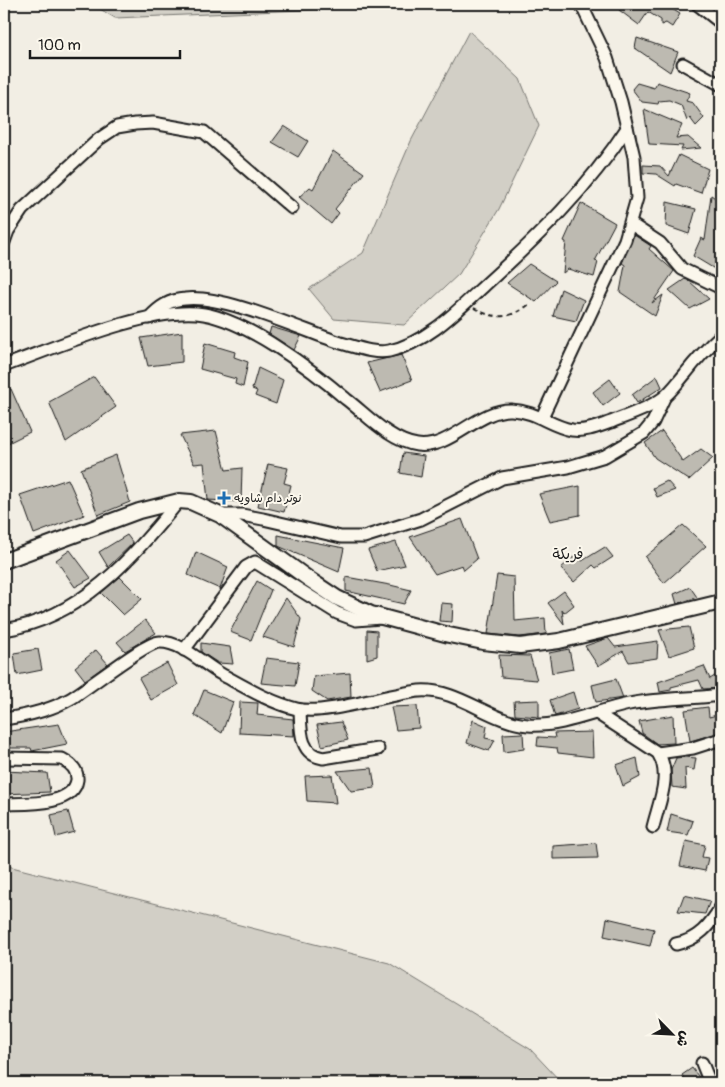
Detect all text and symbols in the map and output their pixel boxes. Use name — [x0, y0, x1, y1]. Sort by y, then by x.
scale bar — [30, 28, 180, 60]
text: 100 m — [38, 36, 81, 55]
place label: نوتر دام شاويه — [234, 491, 301, 507]
marker: نوتر دام شاويه — [218, 492, 230, 504]
district label: فريكة — [552, 545, 584, 564]
north arrow — [648, 1010, 698, 1060]
text: ش — [673, 1029, 694, 1050]

